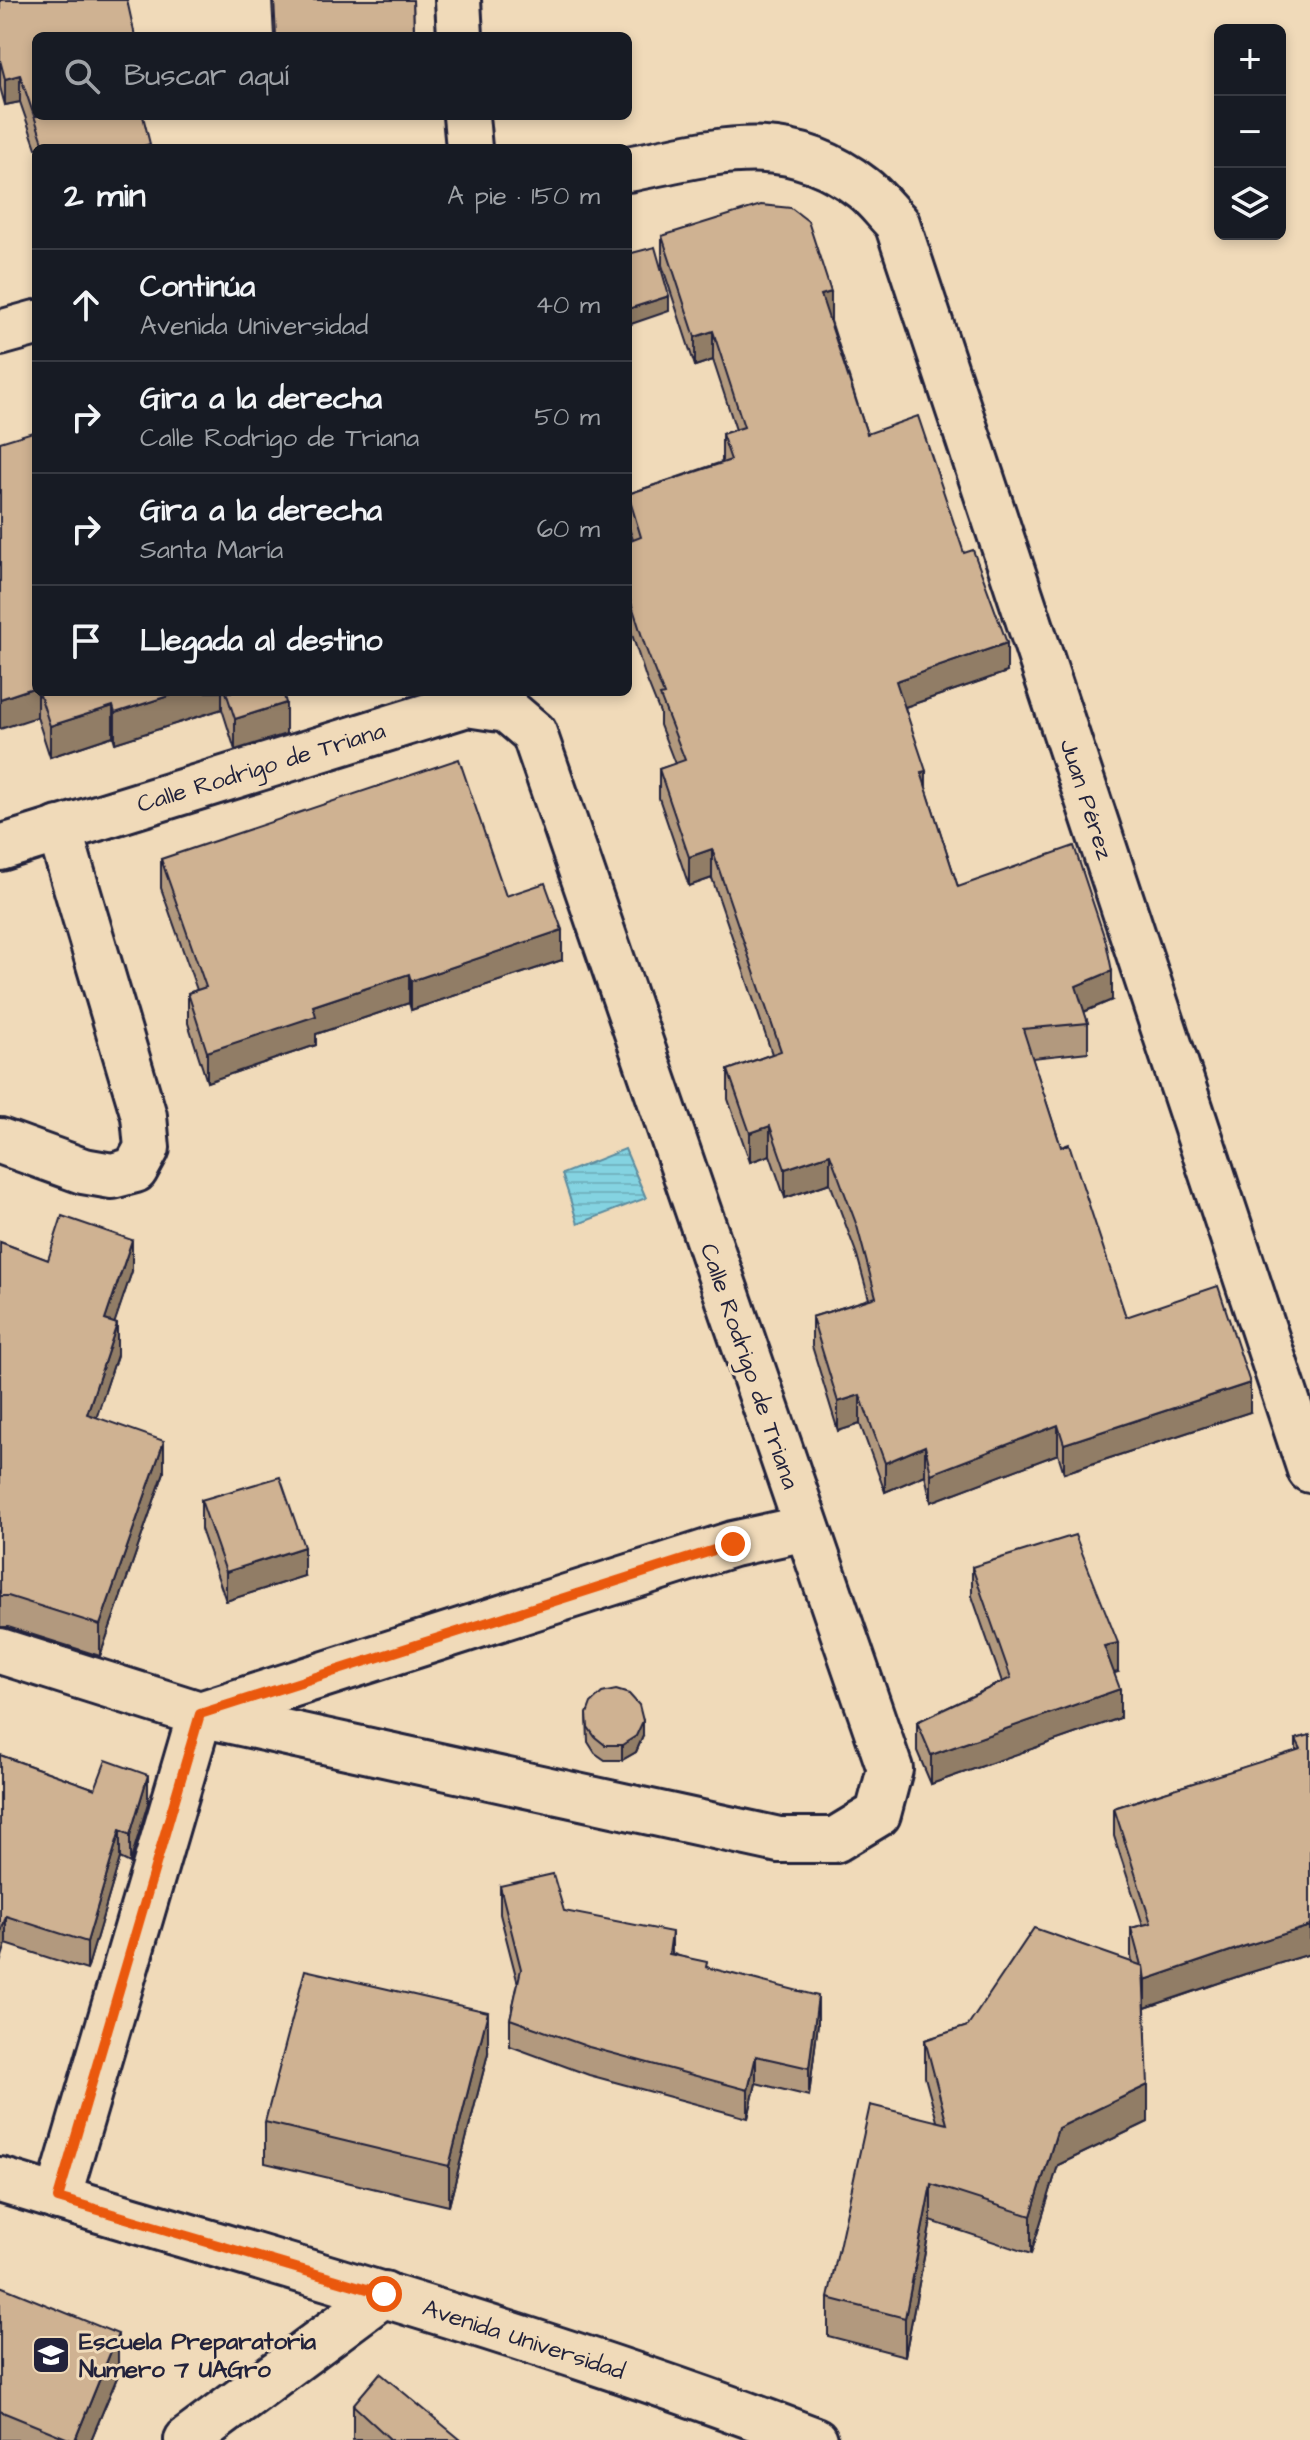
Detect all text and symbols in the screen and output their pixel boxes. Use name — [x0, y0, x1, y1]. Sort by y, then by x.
map controls — [1214, 24, 1286, 240]
button: + — [1214, 24, 1286, 96]
search box — [32, 32, 632, 120]
icon: search — [60, 54, 104, 98]
text: Buscar aquí — [124, 55, 289, 97]
button: − — [1214, 96, 1286, 168]
button: layers — [1214, 168, 1286, 240]
text: 2 min — [64, 172, 146, 220]
text: A pie · 150 m — [447, 178, 600, 214]
text: Continúa — [140, 266, 255, 308]
icon: ahead — [64, 283, 108, 327]
text: 40 m — [535, 287, 600, 323]
text: Avenida Universidad — [140, 308, 368, 344]
text: Gira a la derecha — [140, 378, 382, 420]
icon: right — [64, 395, 108, 439]
text: 50 m — [535, 399, 600, 435]
text: Calle Rodrigo de Triana — [140, 420, 419, 456]
text: Gira a la derecha — [140, 490, 382, 532]
icon: right — [64, 507, 108, 551]
text: 60 m — [537, 511, 600, 547]
text: Santa María — [140, 532, 283, 568]
icon: arrive — [64, 619, 108, 663]
text: Llegada al destino — [140, 620, 382, 662]
street label: Calle Rodrigo de Triana — [133, 714, 390, 823]
street label: Juan Pérez — [1051, 735, 1122, 864]
street label: Calle Rodrigo de Triana — [690, 1239, 807, 1494]
route end — [715, 1526, 751, 1562]
route start — [366, 2276, 402, 2312]
street label: Avenida Universidad — [418, 2291, 629, 2389]
place label: Escuela Preparatoria Numero 7 UAGro — [79, 2325, 317, 2387]
school or university icon: Escuela Preparatoria Numero 7 UAGro — [30, 2334, 72, 2376]

